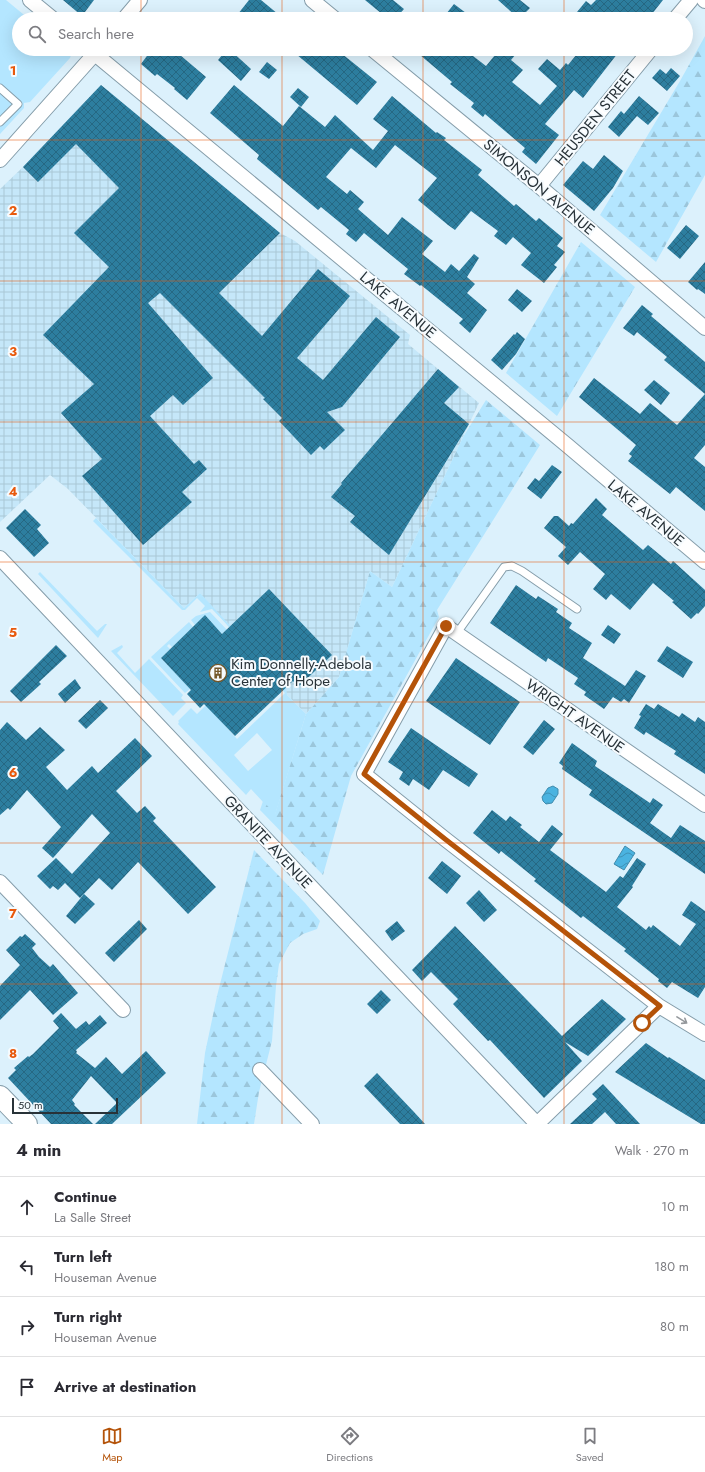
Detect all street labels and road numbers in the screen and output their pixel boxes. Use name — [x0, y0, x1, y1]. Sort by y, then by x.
street label: HEUSDEN STREET — [549, 65, 641, 171]
street label: SIMONSON AVENUE — [478, 134, 600, 240]
street label: LAKE AVENUE — [355, 266, 441, 344]
street label: LAKE AVENUE — [603, 474, 689, 552]
street label: WRIGHT AVENUE — [521, 674, 629, 758]
street label: GRANITE AVENUE — [219, 790, 317, 894]

